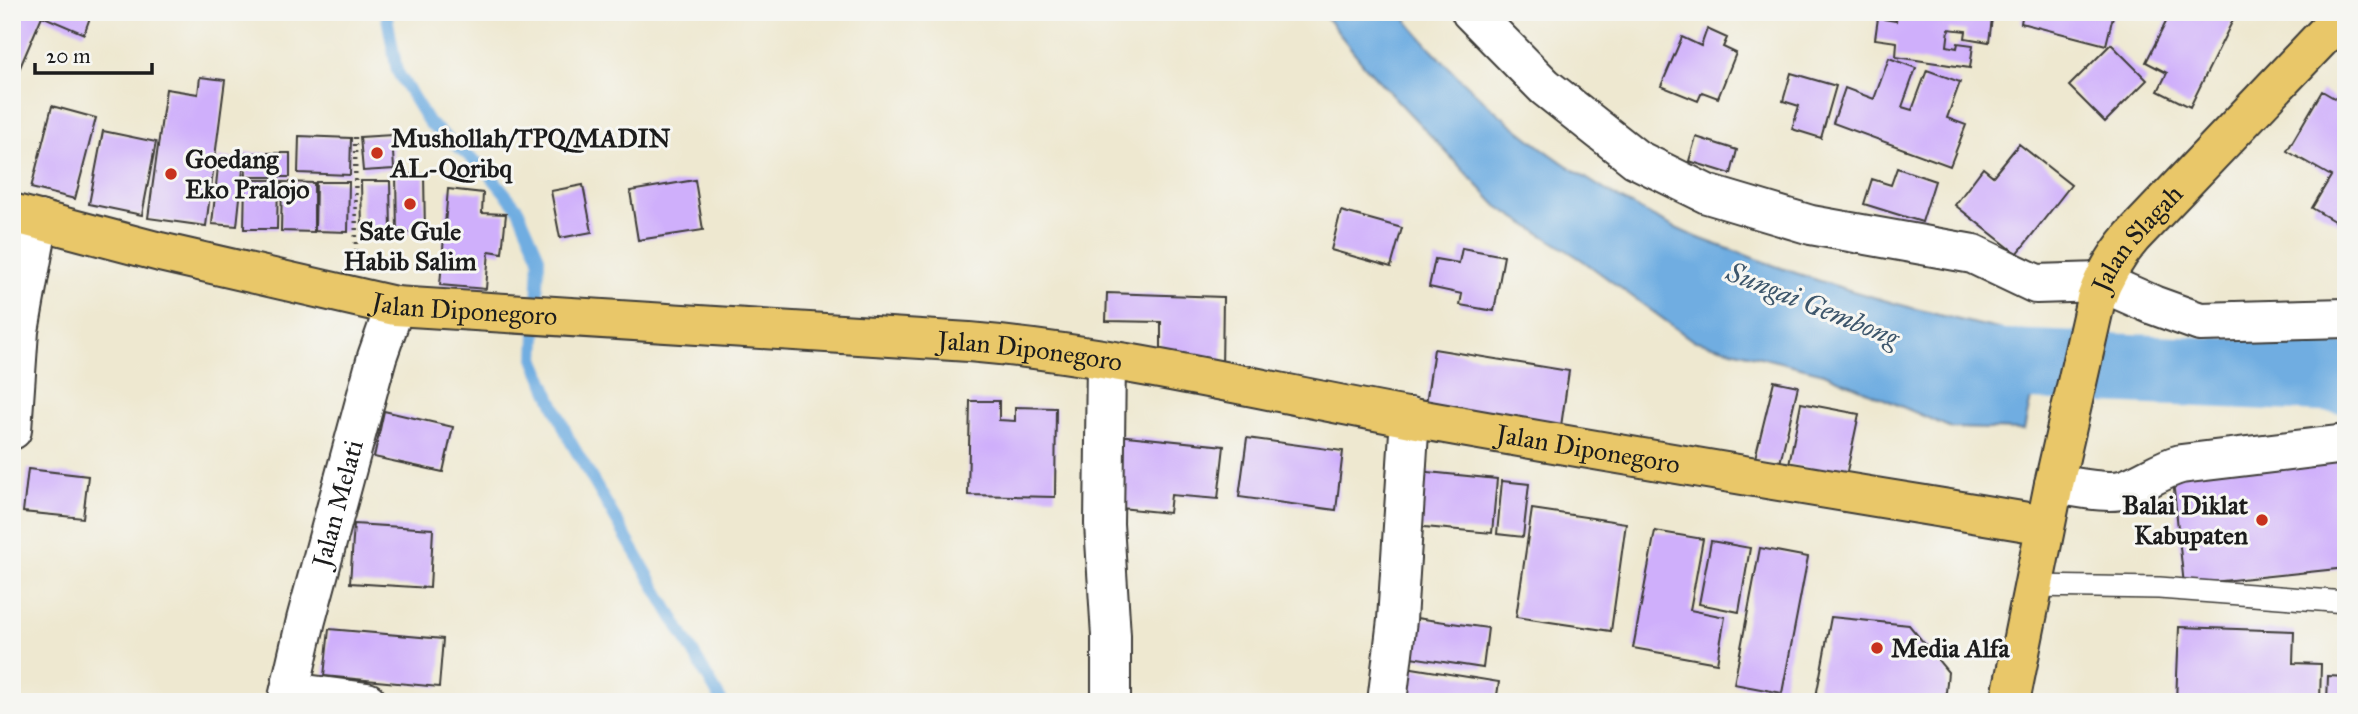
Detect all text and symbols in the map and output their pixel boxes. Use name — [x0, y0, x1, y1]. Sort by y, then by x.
scale bar — [35, 32, 152, 76]
text: 20 m — [46, 43, 91, 69]
place label: Mushollah/TPQ/MADIN AL-Qoribq — [389, 122, 671, 184]
place label: Goedang Eko Pralojo — [185, 143, 310, 205]
marker: Mushollah/TPQ/MADIN AL-Qoribq — [369, 145, 385, 161]
marker: Goedang Eko Pralojo — [163, 166, 179, 182]
street label: Jalan Slagah — [2083, 177, 2190, 299]
marker: Sate Gule Habib Salim — [402, 196, 418, 212]
place label: Sate Gule Habib Salim — [343, 215, 477, 277]
water label: Sungai Gembong — [1721, 254, 1905, 355]
street label: Jalan Diponegoro — [366, 285, 558, 332]
street label: Jalan Diponegoro — [934, 324, 1125, 378]
street label: Jalan Diponegoro — [1491, 417, 1683, 480]
street label: Jalan Melati — [304, 436, 370, 573]
place label: Balai Diklat Kabupaten — [2122, 489, 2249, 551]
marker: Balai Diklat Kabupaten — [2254, 512, 2270, 528]
place label: Media Alfa — [1891, 632, 2010, 664]
marker: Media Alfa — [1869, 640, 1885, 656]

